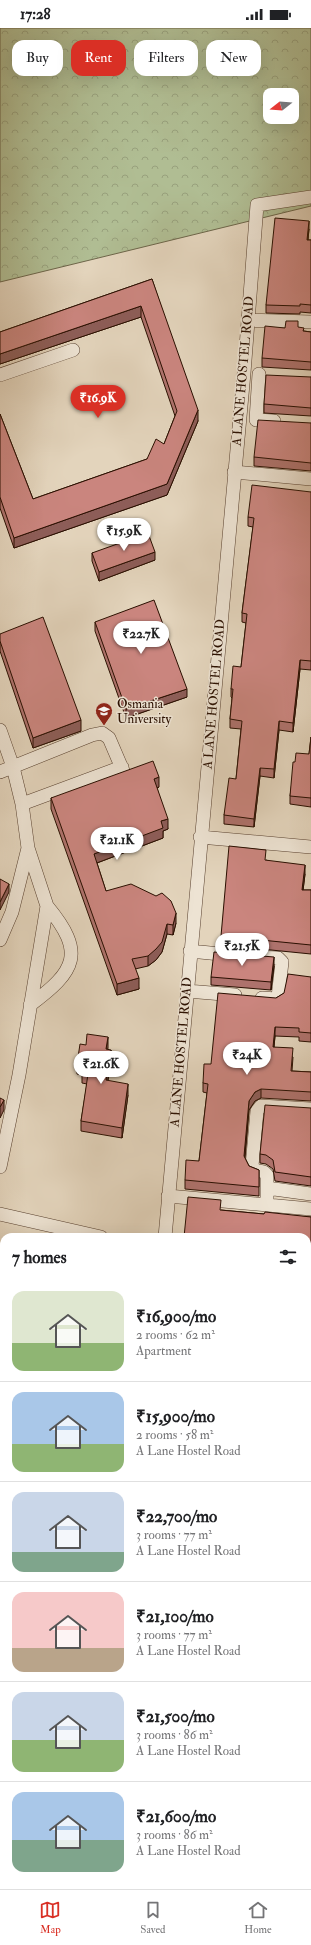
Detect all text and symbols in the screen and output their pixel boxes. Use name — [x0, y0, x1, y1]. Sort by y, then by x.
text: 17:28 — [20, 5, 51, 24]
chip: Buy — [12, 40, 63, 76]
chip: Rent — [71, 40, 126, 76]
chip: Filters — [134, 40, 198, 76]
chip: New — [206, 40, 261, 76]
north arrow — [263, 88, 299, 124]
map controls — [263, 88, 299, 124]
street label: A LANE HOSTEL ROAD — [228, 295, 258, 448]
pin: ₹16.9K — [65, 385, 131, 419]
text: ₹16.9K — [80, 390, 116, 406]
pin: ₹15.9K — [91, 518, 157, 552]
text: ₹15.9K — [106, 523, 142, 539]
street label: A LANE HOSTEL ROAD — [199, 618, 229, 771]
pin: ₹22.7K — [108, 621, 174, 655]
text: ₹22.7K — [122, 626, 160, 642]
place label: Osmania University — [117, 696, 172, 728]
school or university icon: Osmania University — [94, 701, 114, 726]
pin: ₹21.1K — [84, 827, 150, 861]
text: ₹21.1K — [100, 832, 134, 848]
pin: ₹21.5K — [209, 933, 275, 967]
text: ₹21.5K — [224, 938, 260, 954]
street label: A LANE HOSTEL ROAD — [166, 976, 196, 1129]
pin: ₹24K — [223, 1042, 271, 1076]
text: ₹24K — [232, 1047, 262, 1063]
pin: ₹21.6K — [68, 1051, 134, 1085]
text: ₹21.6K — [83, 1056, 119, 1072]
icon: filters — [277, 1246, 299, 1268]
text: 7 homes — [12, 1247, 67, 1268]
text: ₹16,900/mo — [136, 1306, 216, 1327]
icon: home — [44, 1307, 92, 1355]
text: 2 rooms · 62 m² — [136, 1327, 215, 1343]
text: Apartment — [136, 1343, 192, 1359]
text: ₹15,900/mo — [136, 1406, 215, 1427]
icon: home — [44, 1408, 92, 1456]
text: 2 rooms · 58 m² — [136, 1427, 214, 1443]
text: A Lane Hostel Road — [136, 1443, 241, 1459]
text: ₹22,700/mo — [136, 1506, 217, 1527]
icon: home — [44, 1508, 92, 1556]
text: 3 rooms · 77 m² — [136, 1527, 212, 1543]
text: A Lane Hostel Road — [136, 1543, 241, 1559]
text: ₹21,100/mo — [136, 1606, 214, 1627]
icon: home — [44, 1608, 92, 1656]
text: 3 rooms · 77 m² — [136, 1627, 212, 1643]
text: A Lane Hostel Road — [136, 1643, 241, 1659]
text: ₹21,500/mo — [136, 1706, 215, 1727]
icon: home — [44, 1708, 92, 1756]
text: 3 rooms · 86 m² — [136, 1727, 213, 1743]
text: A Lane Hostel Road — [136, 1743, 241, 1759]
text: ₹21,600/mo — [136, 1806, 216, 1827]
icon: home — [44, 1808, 92, 1856]
text: 3 rooms · 86 m² — [136, 1827, 213, 1843]
text: A Lane Hostel Road — [136, 1843, 241, 1859]
tab: Map — [39, 1899, 61, 1936]
tab: Saved — [140, 1899, 165, 1936]
tab: Home — [244, 1899, 272, 1936]

